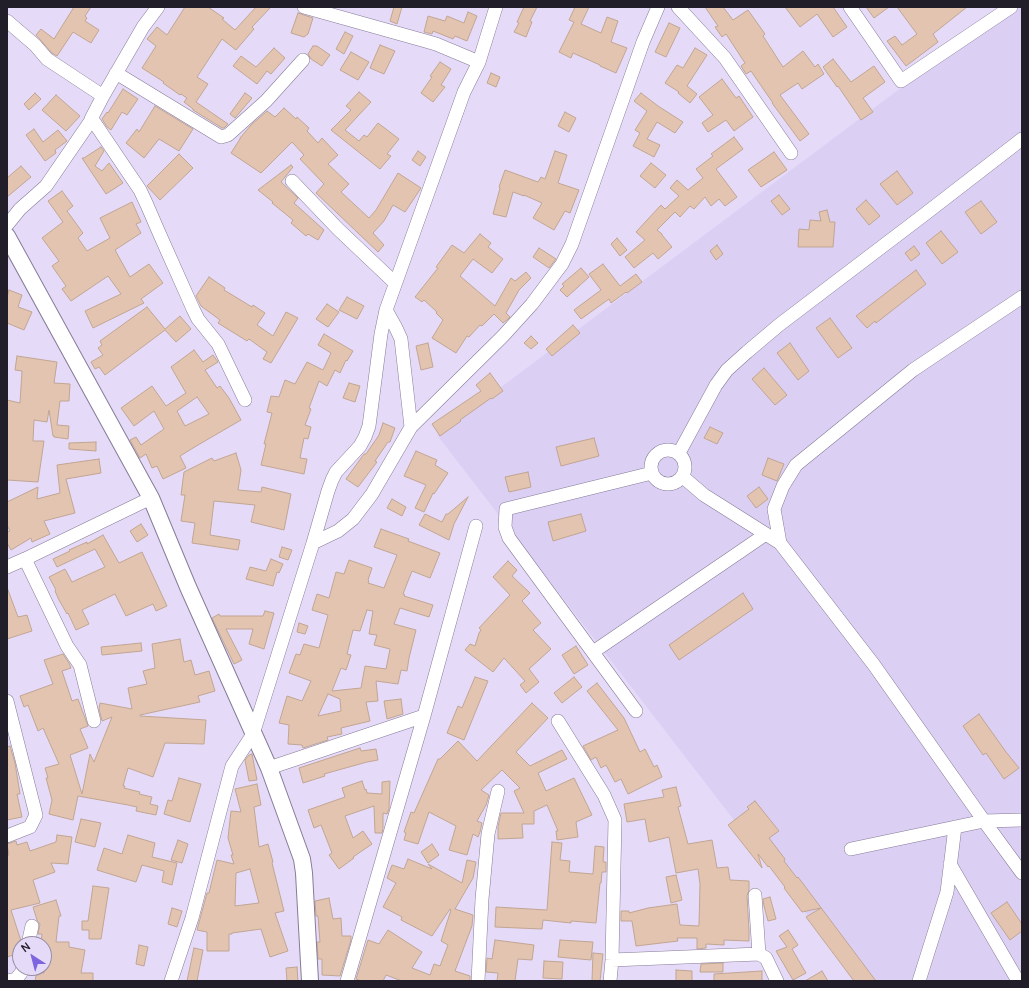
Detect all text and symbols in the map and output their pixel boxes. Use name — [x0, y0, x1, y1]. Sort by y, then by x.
north arrow — [12, 936, 52, 976]
text: N — [18, 938, 33, 955]

